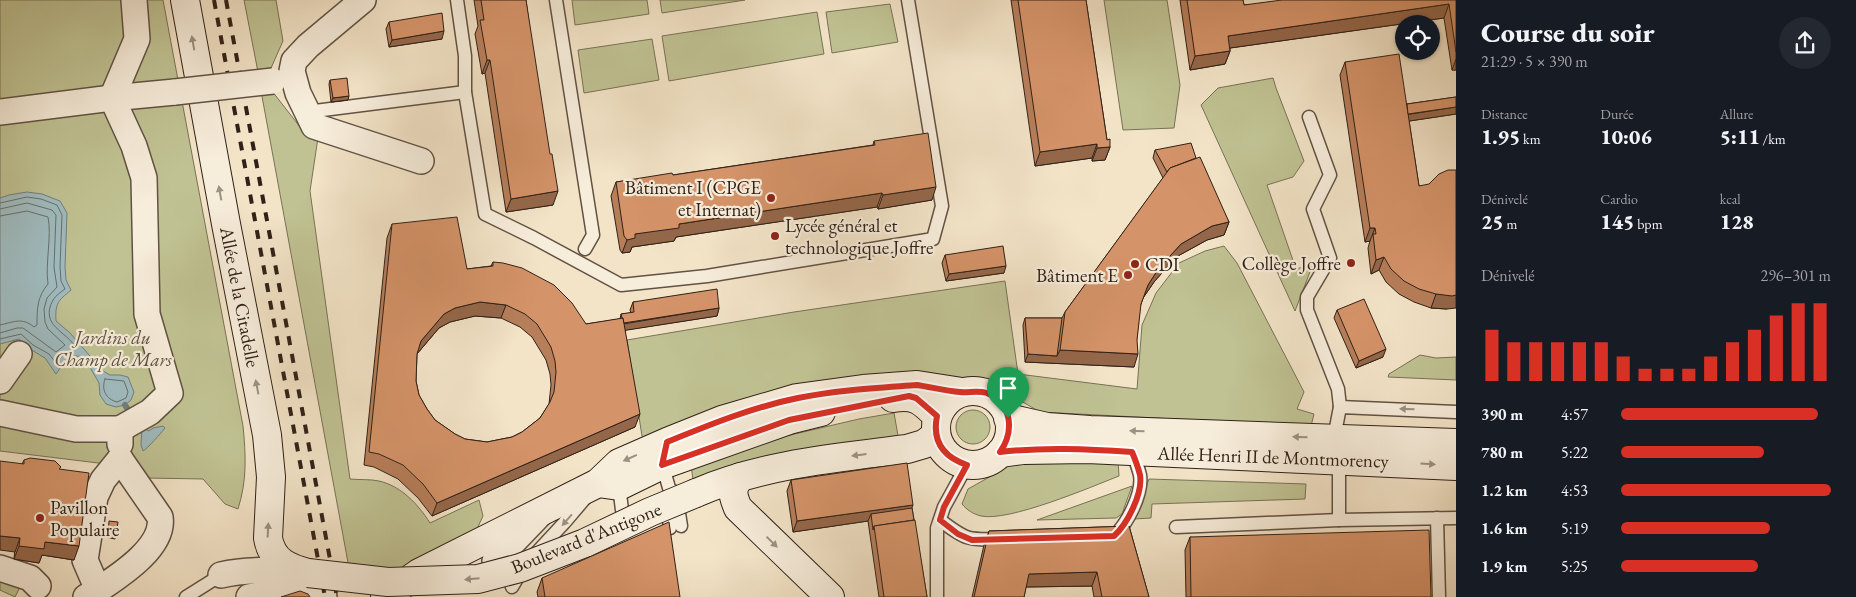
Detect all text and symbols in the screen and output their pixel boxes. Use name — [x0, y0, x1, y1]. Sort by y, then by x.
text: Course du soir — [1481, 14, 1655, 50]
map controls — [1395, 15, 1440, 60]
button: locate — [1395, 15, 1440, 60]
button: share — [1779, 17, 1831, 69]
one-way arrow — [188, 35, 196, 51]
text: 21:29 · 5 × 390 m — [1481, 51, 1588, 72]
text: Distance — [1481, 105, 1528, 123]
text: Durée — [1600, 105, 1634, 123]
text: Allure — [1720, 105, 1754, 123]
text: 1.95 — [1481, 123, 1520, 150]
text: 10:06 — [1600, 123, 1652, 150]
text: 5:11 — [1720, 123, 1760, 150]
text: km — [1520, 130, 1541, 148]
text: /km — [1760, 130, 1786, 148]
place label: Bâtiment I (CPGE et Internat) — [625, 175, 761, 222]
one-way arrow — [216, 186, 224, 201]
text: Dénivelé — [1481, 190, 1528, 208]
text: Cardio — [1600, 190, 1638, 208]
text: kcal — [1720, 190, 1741, 208]
marker: Bâtiment I (CPGE et Internat) — [765, 192, 777, 204]
text: 25 — [1481, 208, 1504, 235]
text: 145 — [1600, 208, 1634, 235]
text: 128 — [1720, 208, 1754, 235]
place label: Lycée général et technologique Joffre — [785, 213, 933, 260]
text: m — [1504, 215, 1517, 233]
text: bpm — [1634, 215, 1663, 233]
street label: Allée de la Citadelle — [214, 224, 266, 369]
marker: Lycée général et technologique Joffre — [769, 230, 781, 242]
place label: Collège Joffre — [1242, 251, 1341, 276]
place label: CDI — [1145, 252, 1180, 277]
marker: Collège Joffre — [1345, 257, 1357, 269]
marker: CDI — [1129, 258, 1141, 270]
place label: Bâtiment E — [1036, 263, 1118, 288]
text: Dénivelé — [1481, 265, 1535, 286]
text: 296–301 m — [1760, 265, 1831, 286]
marker: Bâtiment E — [1122, 269, 1134, 281]
park label: Jardins du Champ de Mars — [54, 325, 173, 372]
pin — [987, 367, 1029, 418]
icon: arrive — [994, 374, 1022, 402]
one-way arrow — [253, 380, 261, 395]
text: 390 m — [1481, 404, 1523, 425]
text: 4:57 — [1561, 404, 1588, 425]
one-way arrow — [1399, 405, 1415, 413]
one-way arrow — [1129, 427, 1145, 435]
one-way arrow — [1291, 433, 1307, 441]
street label: Allée Henri II de Montmorency — [1156, 440, 1390, 474]
text: 780 m — [1481, 442, 1523, 463]
text: 5:22 — [1561, 442, 1588, 463]
one-way arrow — [851, 451, 867, 459]
one-way arrow — [623, 454, 637, 462]
one-way arrow — [1420, 460, 1436, 468]
text: 1.2 km — [1481, 480, 1527, 501]
text: 4:53 — [1561, 480, 1588, 501]
place label: Pavillon Populaire — [50, 495, 119, 542]
street label: Boulevard d'Antigone — [507, 496, 665, 580]
marker: Pavillon Populaire — [34, 512, 46, 524]
one-way arrow — [562, 514, 573, 526]
text: 1.6 km — [1481, 518, 1527, 539]
text: 5:19 — [1561, 518, 1588, 539]
one-way arrow — [265, 522, 273, 538]
one-way arrow — [766, 536, 778, 548]
text: 1.9 km — [1481, 556, 1527, 577]
text: 5:25 — [1561, 556, 1588, 577]
one-way arrow — [463, 575, 479, 583]

